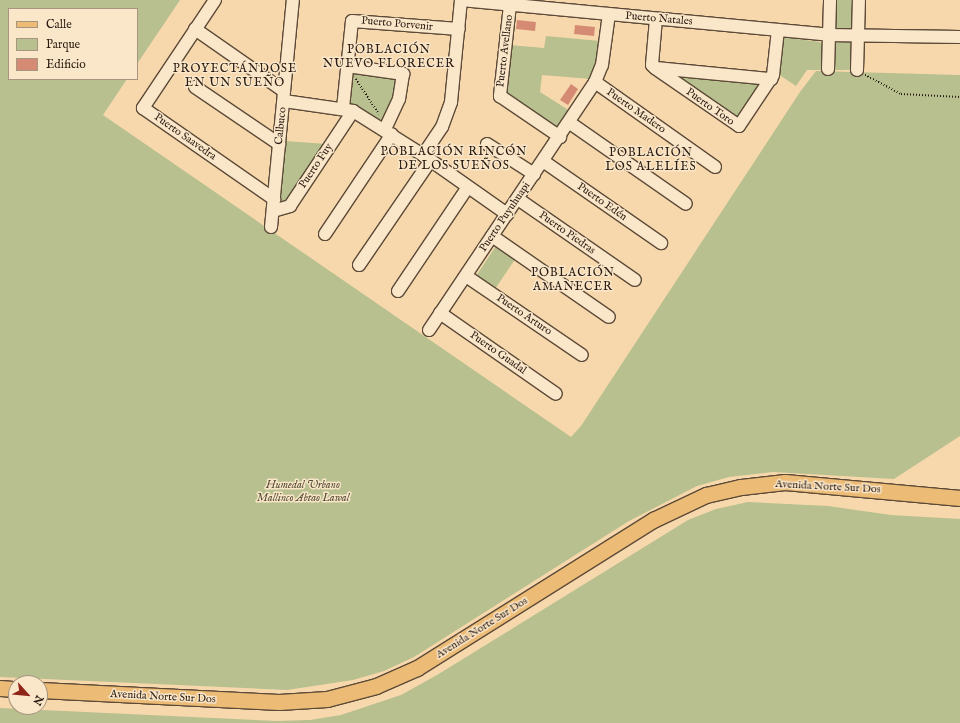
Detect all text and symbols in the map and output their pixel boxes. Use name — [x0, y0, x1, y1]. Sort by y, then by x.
legend — [8, 8, 138, 80]
street label: Puerto Natales — [625, 9, 693, 29]
street label: Puerto Porvenir — [361, 14, 433, 34]
street label: Puerto Avellano — [494, 14, 516, 88]
text: Calle — [46, 17, 72, 32]
text: Parque — [46, 37, 80, 52]
district label: POBLACIÓN NUEVO FLORECER — [323, 43, 455, 71]
text: Edificio — [46, 57, 86, 72]
district label: PROYECTÁNDOSE EN UN SUEÑO — [173, 62, 297, 90]
street label: Puerto Toro — [683, 85, 737, 129]
street label: Puerto Madero — [604, 86, 668, 136]
street label: Calbuco — [272, 107, 290, 145]
street label: Puerto Saavedra — [151, 111, 219, 163]
street label: Puerto Fuy — [296, 141, 336, 191]
district label: POBLACIÓN RINCÓN DE LOS SUEÑOS — [381, 145, 527, 173]
district label: POBLACIÓN LOS ALELÍES — [605, 146, 697, 174]
street label: Puerto Puyuhuapi — [477, 180, 533, 254]
street label: Puerto Edén — [575, 180, 629, 224]
street label: Puerto Piedras — [536, 209, 598, 257]
district label: POBLACIÓN AMANECER — [531, 266, 615, 294]
street label: Puerto Arturo — [494, 292, 554, 338]
street label: Puerto Guadal — [467, 329, 529, 377]
street label: Avenida Norte Sur Dos — [775, 478, 881, 496]
park label: Humedal Urbano Mallinco Abtao Lawal — [257, 479, 349, 505]
street label: Avenida Norte Sur Dos — [434, 594, 530, 662]
north arrow — [8, 675, 48, 715]
street label: Avenida Norte Sur Dos — [110, 688, 216, 706]
text: N — [29, 693, 46, 707]

